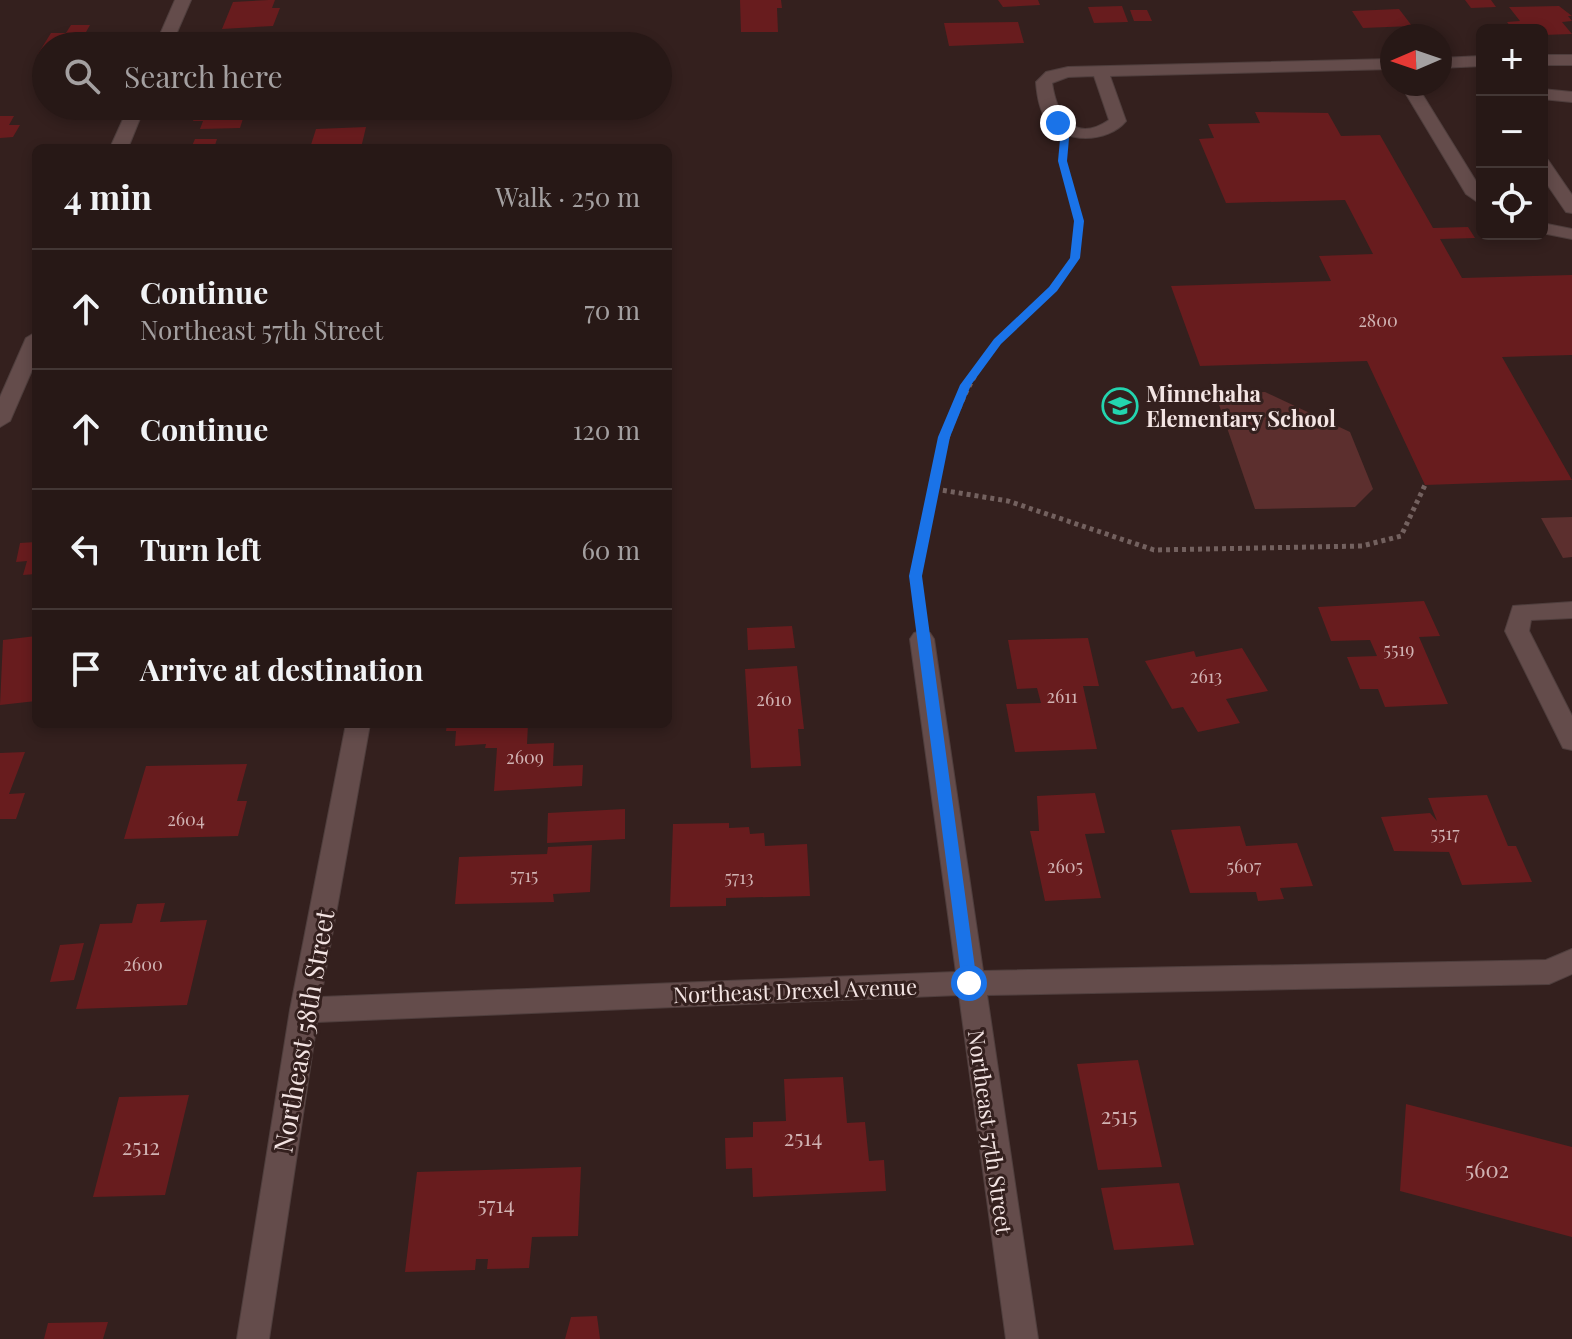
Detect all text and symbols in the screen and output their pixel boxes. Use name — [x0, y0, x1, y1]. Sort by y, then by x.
north arrow — [1380, 24, 1452, 96]
map controls — [1476, 24, 1548, 240]
button: + — [1476, 24, 1548, 96]
search box — [32, 32, 672, 120]
icon: search — [60, 54, 104, 98]
text: Search here — [124, 56, 283, 96]
button: − — [1476, 96, 1548, 168]
route end — [1040, 105, 1076, 141]
button: locate — [1476, 168, 1548, 240]
text: 4 min — [64, 173, 152, 219]
text: Walk · 250 m — [495, 179, 640, 214]
text: Continue — [140, 272, 268, 312]
icon: ahead — [64, 287, 108, 331]
text: 70 m — [584, 292, 640, 327]
house number: 2800 — [1358, 308, 1398, 332]
text: Northeast 57th Street — [140, 312, 383, 347]
place label: Minnehaha Elementary School — [1146, 378, 1336, 433]
school or university icon: Minnehaha Elementary School — [1101, 387, 1139, 425]
icon: ahead — [64, 407, 108, 451]
text: Continue — [140, 409, 268, 449]
text: 120 m — [573, 412, 640, 447]
icon: left — [64, 527, 108, 571]
text: Turn left — [140, 529, 261, 569]
text: 60 m — [581, 532, 640, 567]
house number: 5519 — [1384, 637, 1414, 661]
icon: arrive — [64, 647, 108, 691]
text: Arrive at destination — [140, 649, 423, 689]
house number: 2613 — [1190, 664, 1222, 688]
house number: 2611 — [1046, 684, 1078, 708]
house number: 2610 — [756, 687, 792, 711]
house number: 2609 — [506, 745, 544, 769]
house number: 2604 — [167, 807, 205, 831]
house number: 5517 — [1431, 821, 1460, 845]
house number: 2605 — [1047, 854, 1083, 878]
house number: 5607 — [1227, 854, 1262, 878]
house number: 5715 — [510, 863, 538, 887]
house number: 5713 — [724, 865, 754, 889]
street label: Northeast 58th Street — [264, 906, 342, 1155]
house number: 2600 — [123, 952, 163, 976]
route start — [951, 965, 987, 1001]
street label: Northeast Drexel Avenue — [672, 971, 918, 1009]
street label: Northeast 57th Street — [962, 1028, 1020, 1237]
house number: 2515 — [1101, 1100, 1137, 1130]
house number: 2514 — [784, 1122, 822, 1152]
house number: 2512 — [122, 1131, 160, 1161]
house number: 5602 — [1465, 1154, 1509, 1184]
house number: 5714 — [477, 1189, 515, 1219]

